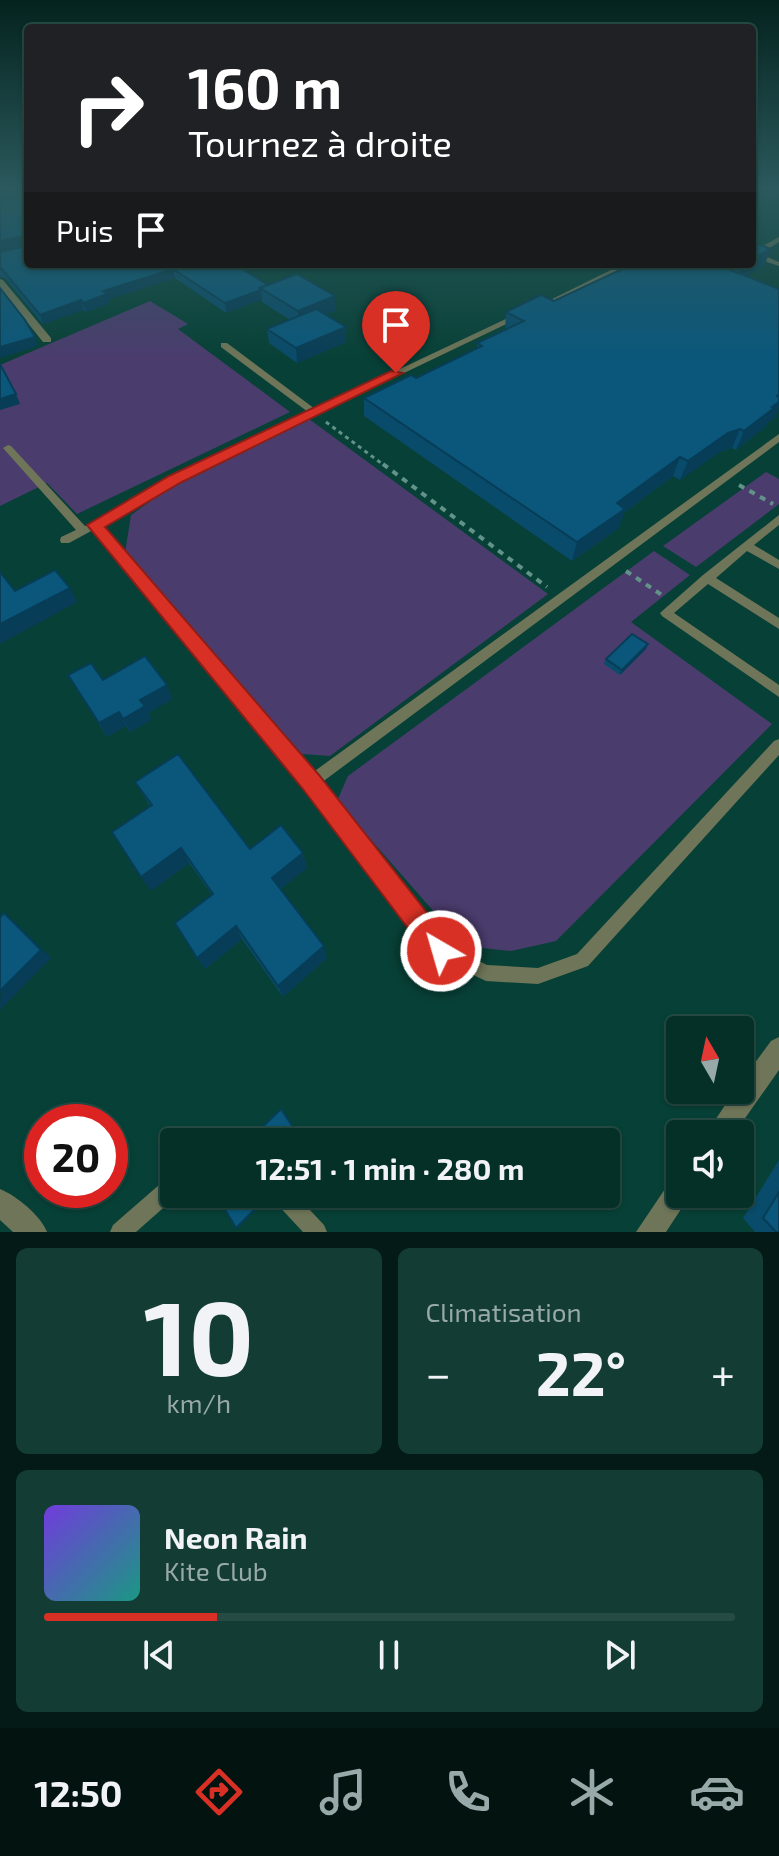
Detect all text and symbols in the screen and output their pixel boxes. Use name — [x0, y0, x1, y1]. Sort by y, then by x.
text: 160 m — [188, 53, 342, 120]
icon: right — [56, 56, 160, 160]
text: Tournez à droite — [188, 121, 452, 164]
icon: arrive — [129, 208, 173, 252]
text: Puis — [56, 212, 113, 248]
pin — [362, 291, 430, 373]
icon: arrive — [374, 303, 418, 347]
position arrow — [399, 909, 483, 993]
north arrow — [666, 1016, 754, 1104]
map controls — [666, 1016, 754, 1208]
speed limit sign: 20 — [24, 1104, 128, 1208]
button: sound — [666, 1120, 754, 1208]
text: 12:51 · 1 min · 280 m — [256, 1150, 524, 1186]
text: 10 — [143, 1272, 254, 1397]
text: Climatisation — [426, 1296, 582, 1327]
text: 22° — [536, 1336, 626, 1408]
text: − — [426, 1346, 451, 1399]
text: + — [711, 1346, 735, 1399]
text: km/h — [166, 1387, 231, 1418]
text: Neon Rain — [164, 1519, 308, 1555]
text: Kite Club — [164, 1555, 268, 1586]
icon: previous — [137, 1633, 181, 1677]
icon: pause — [367, 1633, 411, 1677]
icon: next — [598, 1633, 642, 1677]
icon: directions — [191, 1764, 247, 1820]
icon: music — [315, 1764, 371, 1820]
icon: phone — [440, 1764, 496, 1820]
icon: climate — [564, 1764, 620, 1820]
icon: car — [689, 1764, 745, 1820]
text: 12:50 — [34, 1771, 123, 1814]

